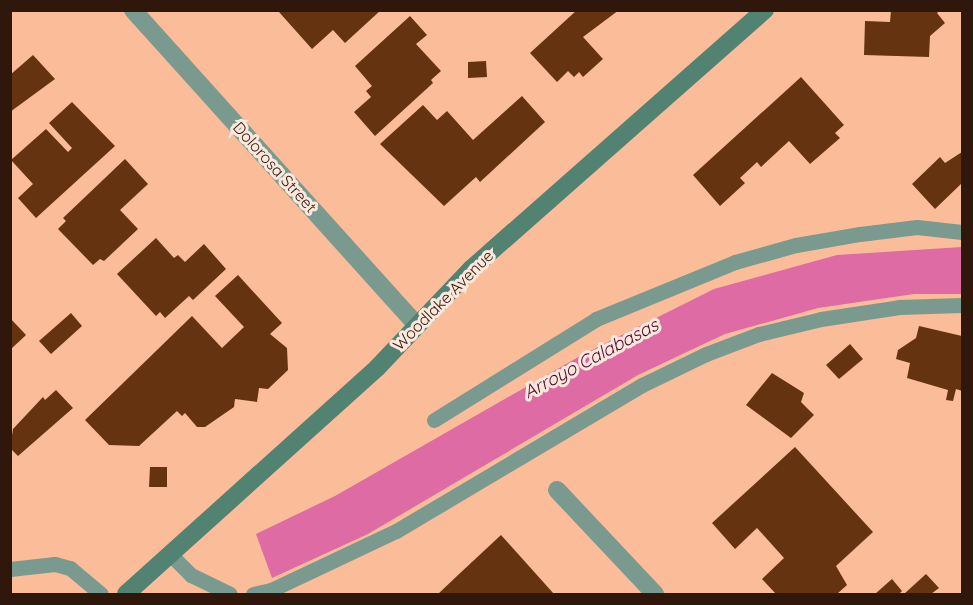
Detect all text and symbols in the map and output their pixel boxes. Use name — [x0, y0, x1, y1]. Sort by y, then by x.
street label: Dolorosa Street — [229, 118, 321, 216]
street label: Woodlake Avenue — [389, 246, 497, 354]
water label: Arroyo Calabasas — [520, 314, 662, 404]

